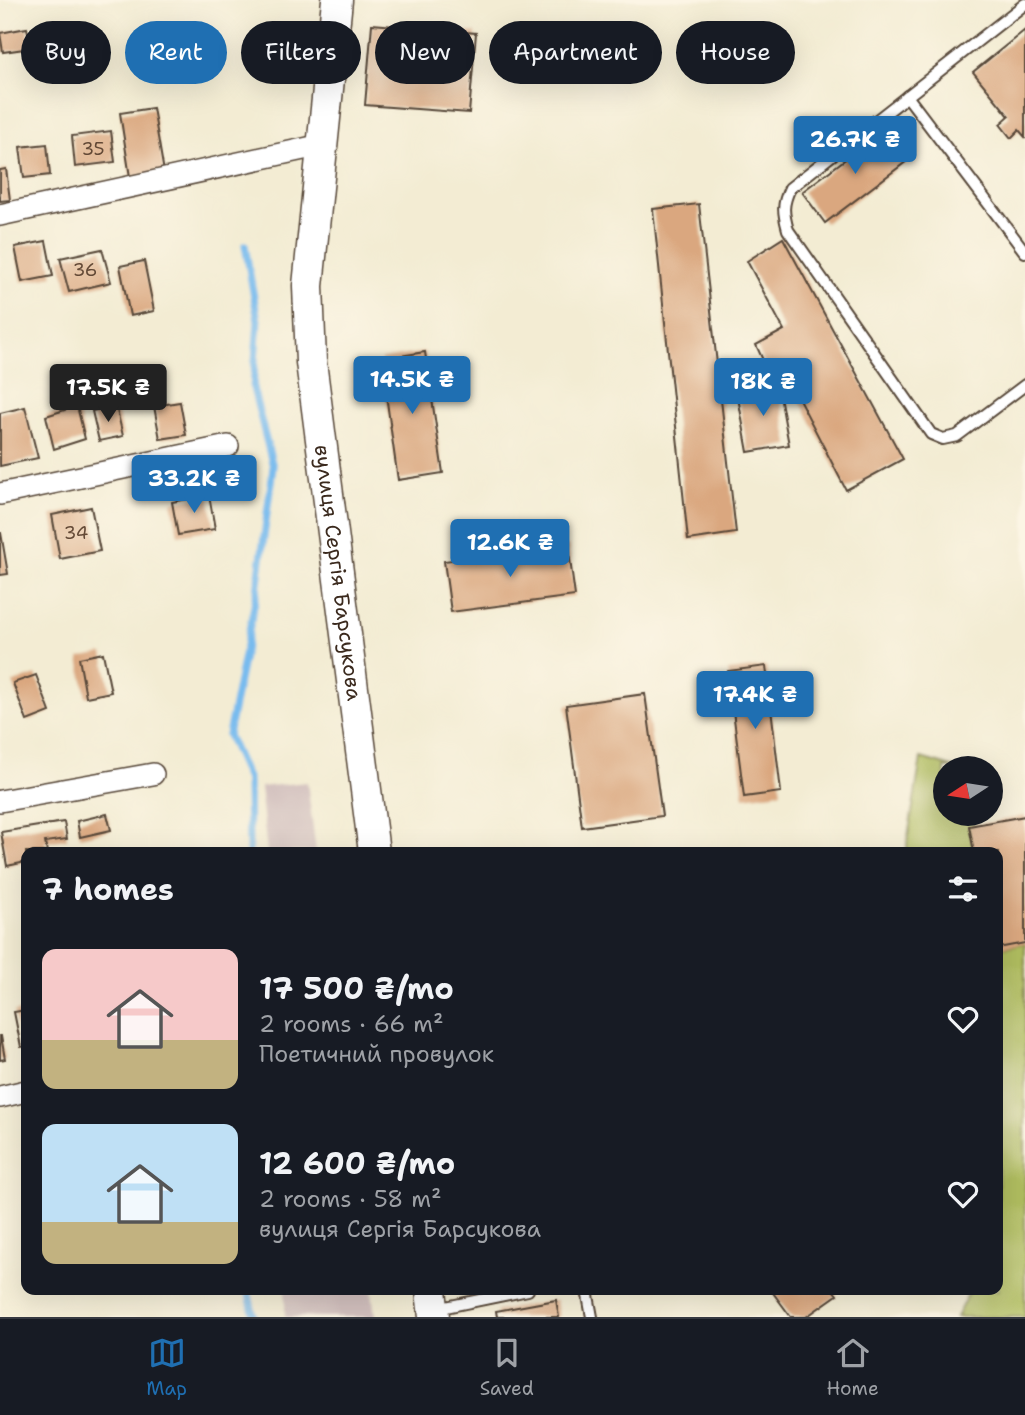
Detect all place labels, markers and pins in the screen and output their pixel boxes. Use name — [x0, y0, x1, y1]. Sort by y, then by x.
pin: 26.7K ₴ — [790, 116, 920, 176]
pin: 14.5K ₴ — [347, 356, 477, 416]
pin: 18K ₴ — [714, 358, 812, 418]
pin: 17.5K ₴ — [43, 364, 173, 424]
pin: 33.2K ₴ — [129, 456, 259, 515]
pin: 12.6K ₴ — [445, 520, 575, 579]
pin: 17.4K ₴ — [690, 672, 820, 731]

